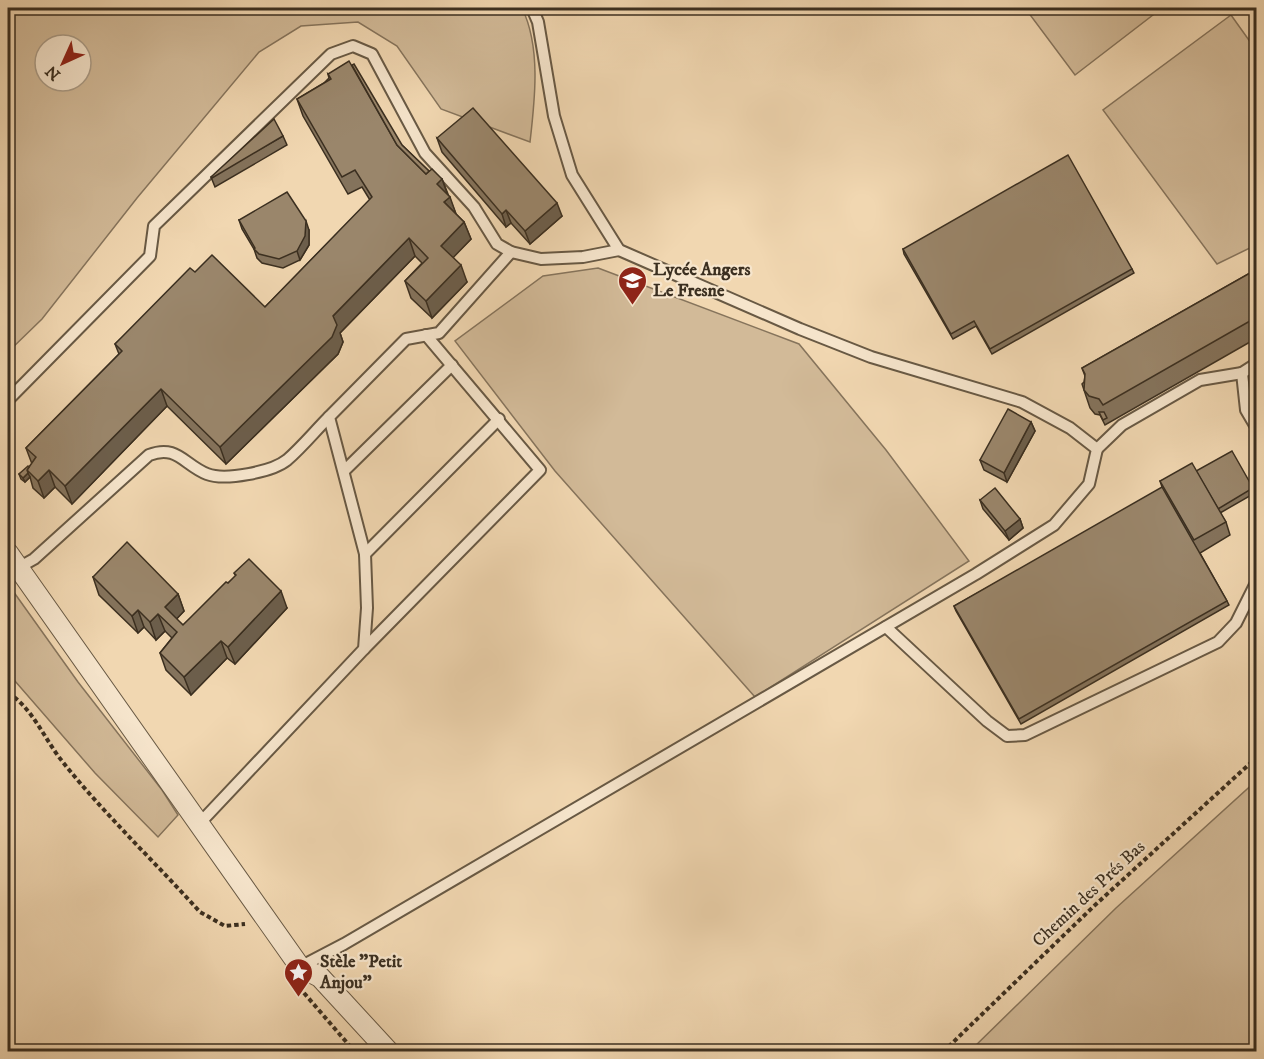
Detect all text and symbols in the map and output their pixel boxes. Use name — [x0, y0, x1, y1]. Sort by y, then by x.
north arrow — [33, 33, 93, 93]
text: N — [41, 61, 65, 85]
place label: Lycée Angers Le Fresne — [653, 259, 751, 302]
school or university icon: Lycée Angers Le Fresne — [616, 264, 648, 306]
street label: Chemin des Prés Bas — [1028, 836, 1150, 952]
place label: Stèle "Petit Anjou" — [319, 951, 402, 994]
place icon: Stèle "Petit Anjou" — [283, 956, 315, 998]

